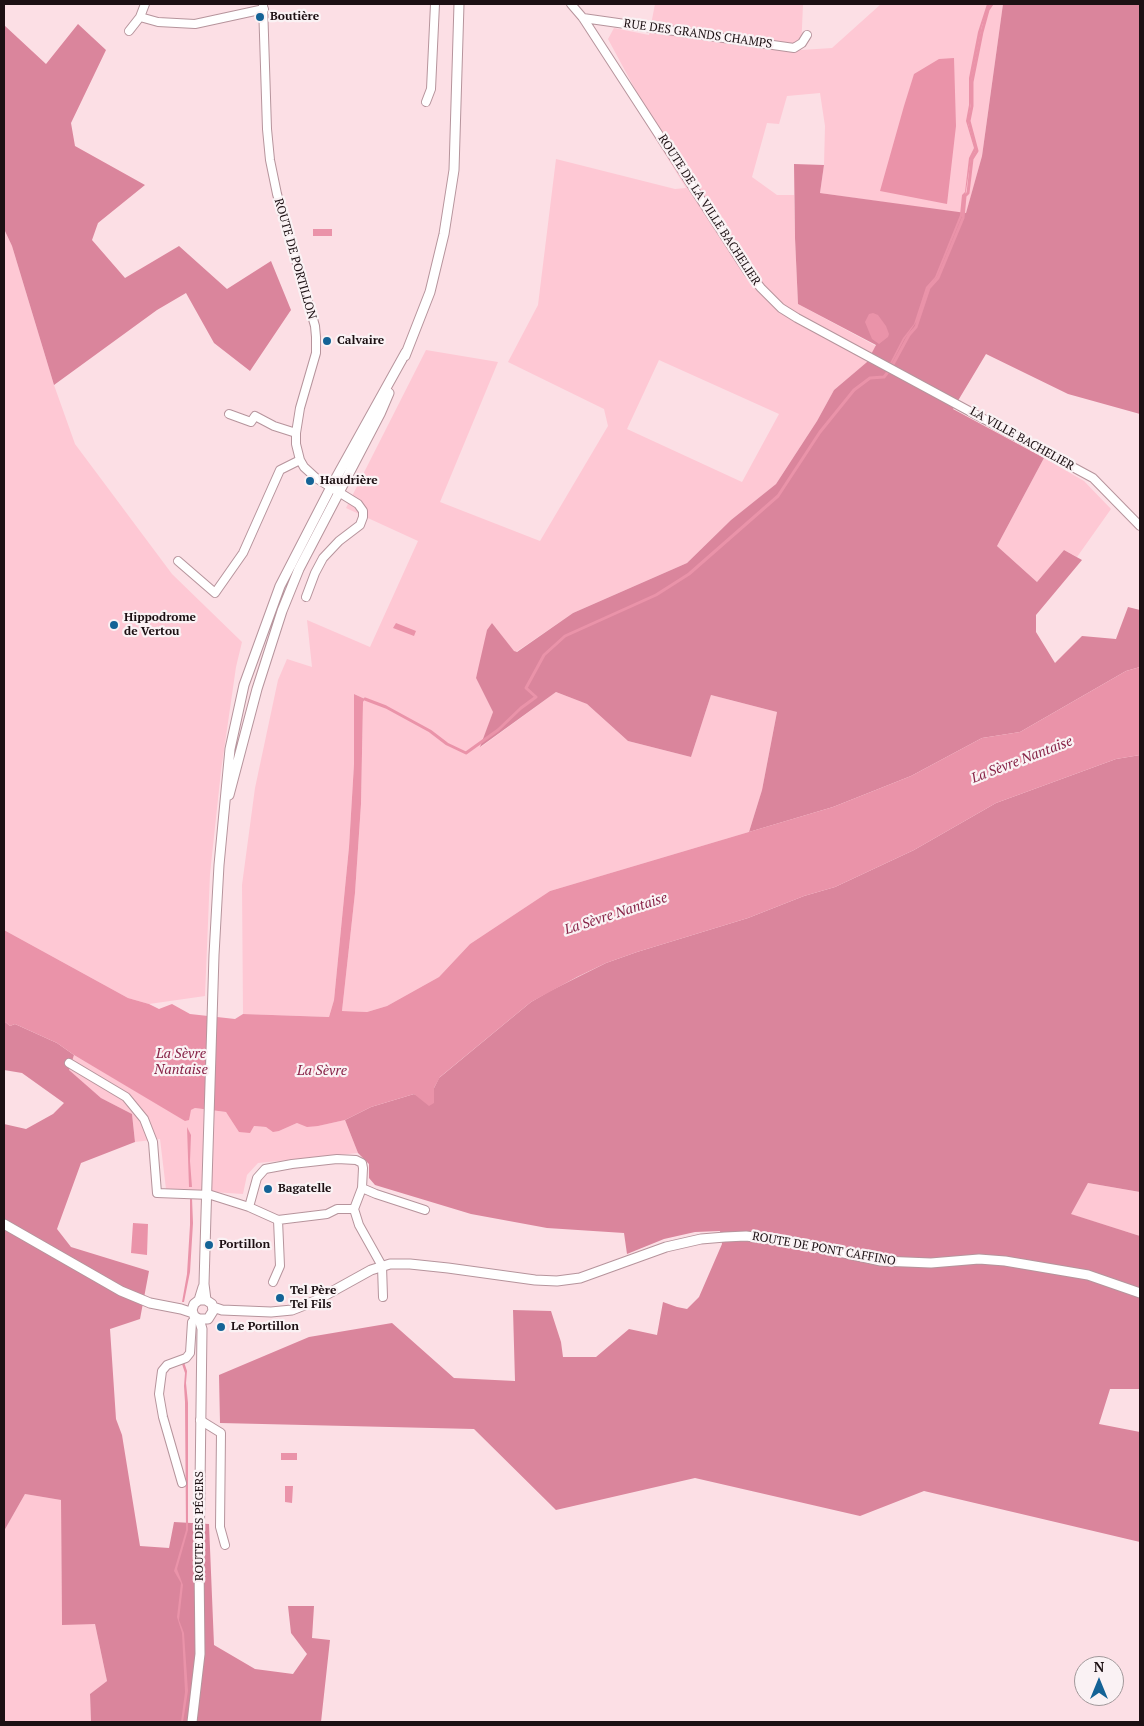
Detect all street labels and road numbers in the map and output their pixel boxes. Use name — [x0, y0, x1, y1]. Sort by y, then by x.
street label: RUE DES GRANDS CHAMPS — [623, 16, 773, 52]
street label: ROUTE DE LA VILLE BACHELIER — [655, 132, 763, 288]
street label: ROUTE DE PORTILLON — [271, 197, 319, 321]
street label: LA VILLE BACHELIER — [967, 404, 1077, 474]
street label: ROUTE DE PONT CAFFINO — [751, 1229, 897, 1269]
street label: ROUTE DES PÉGERS — [193, 1471, 207, 1581]

